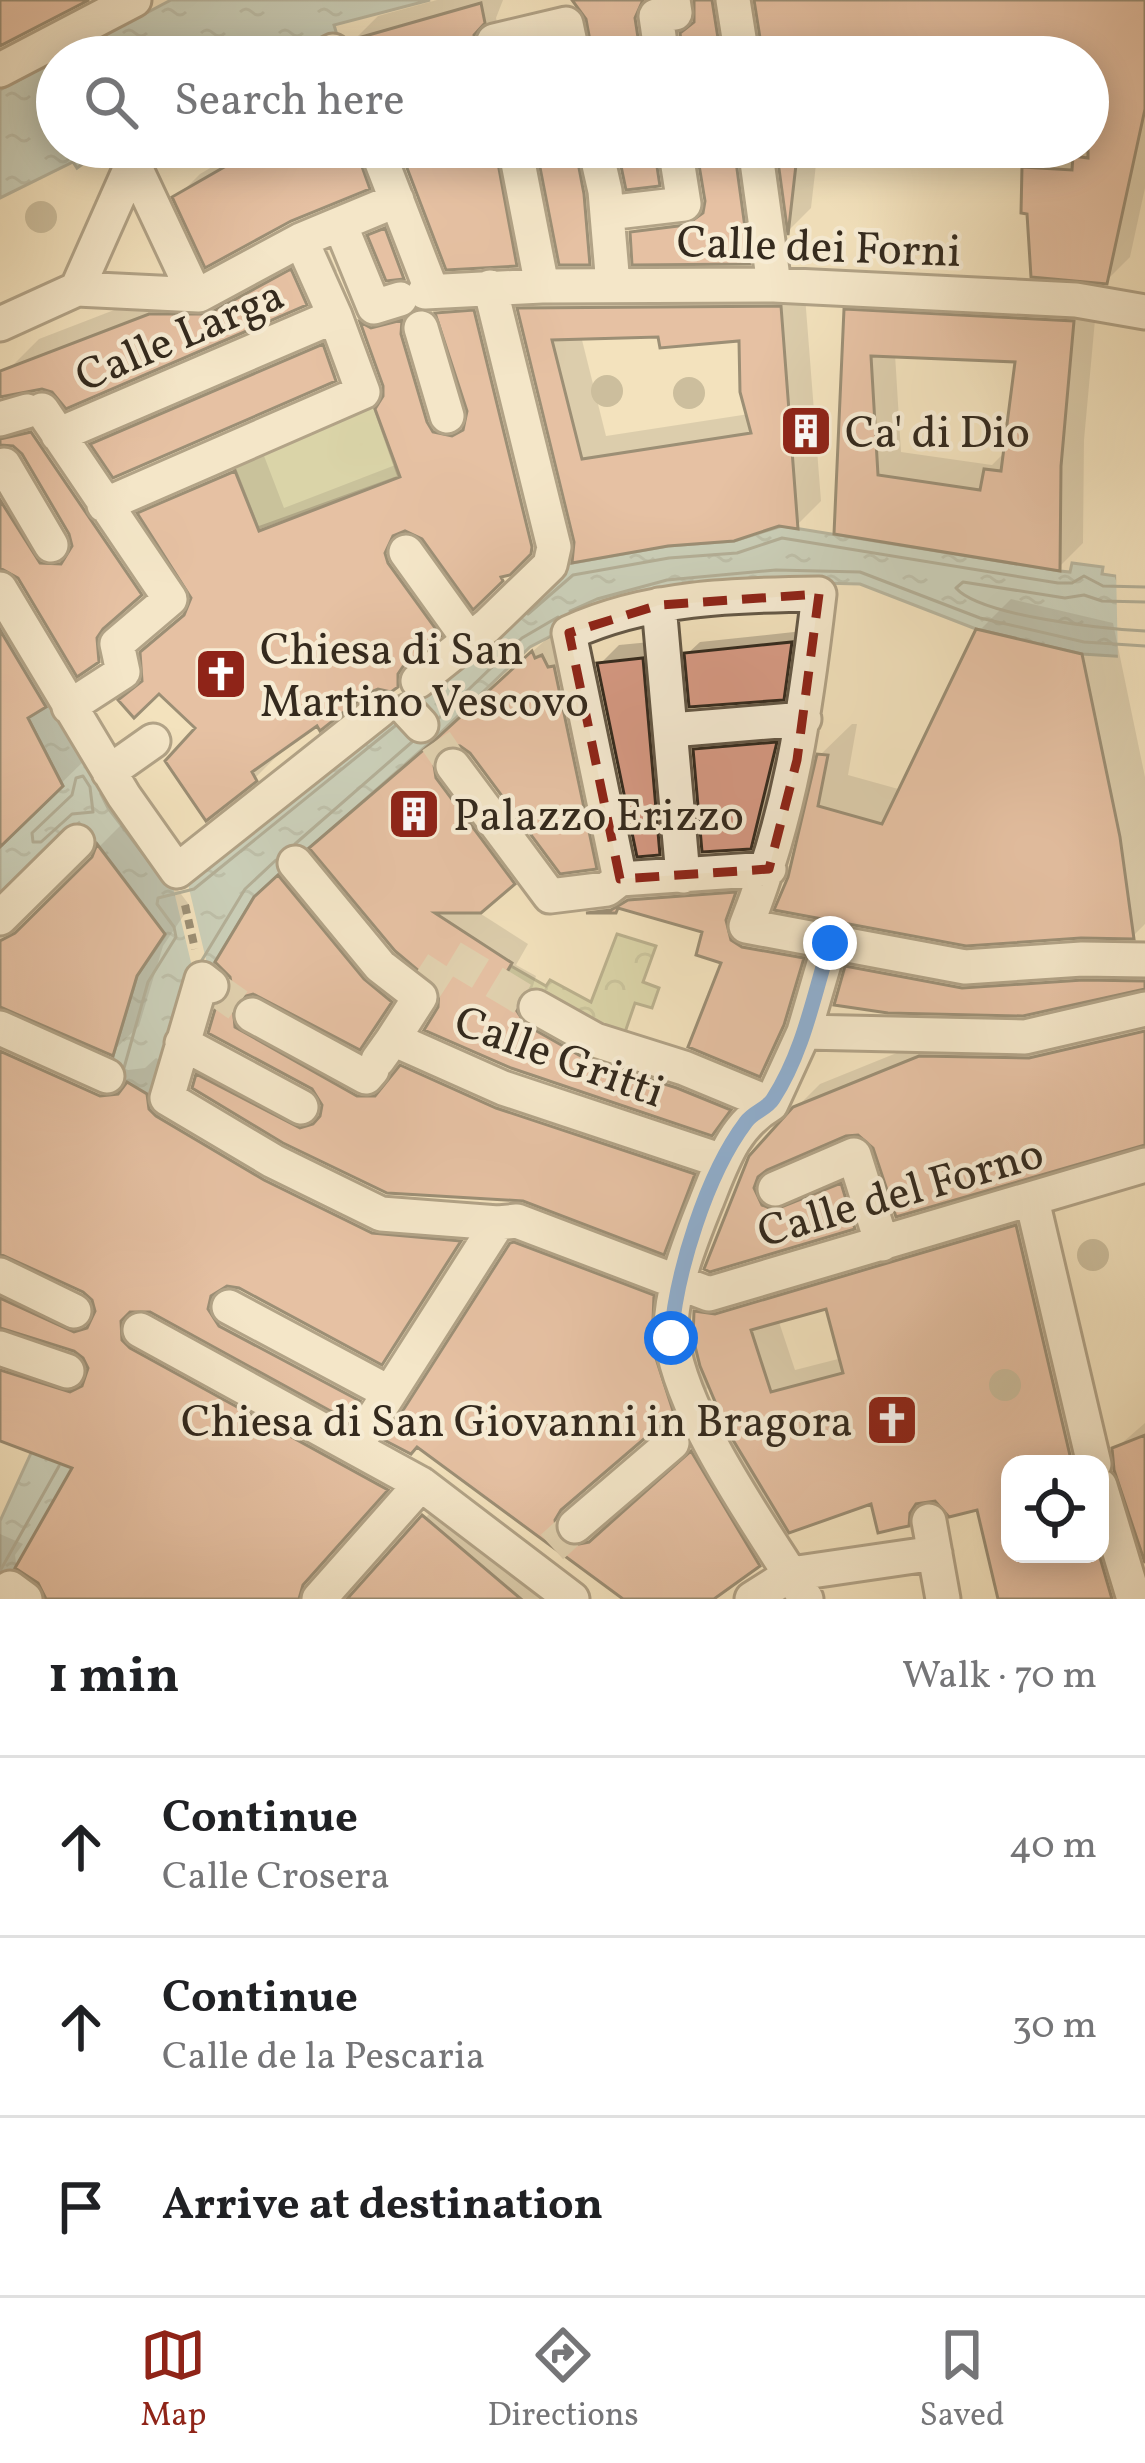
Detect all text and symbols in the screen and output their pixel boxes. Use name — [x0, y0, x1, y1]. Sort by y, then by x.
search box — [36, 36, 1109, 168]
icon: search — [78, 69, 144, 135]
text: Search here — [174, 71, 405, 134]
street label: Calle dei Forni — [676, 213, 962, 286]
street label: Calle Larga — [67, 266, 295, 410]
building icon: Ca' di Dio — [778, 403, 834, 459]
place label: Ca' di Dio — [845, 404, 1030, 467]
place label: Chiesa di San Martino Vescovo — [260, 621, 589, 736]
church icon: Chiesa di San Martino Vescovo — [193, 646, 249, 702]
building icon: Palazzo Erizzo — [386, 786, 442, 842]
place label: Palazzo Erizzo — [453, 787, 744, 850]
route end — [803, 916, 857, 970]
street label: Calle Gritti — [445, 992, 672, 1126]
street label: Calle del Forno — [751, 1124, 1052, 1266]
route start — [644, 1311, 698, 1365]
church icon: Chiesa di San Giovanni in Bragora — [864, 1392, 920, 1448]
place label: Chiesa di San Giovanni in Bragora — [181, 1393, 853, 1456]
map controls — [1001, 1455, 1109, 1563]
button: locate — [1001, 1455, 1109, 1563]
text: 1 min — [48, 1642, 180, 1713]
text: Walk · 70 m — [902, 1650, 1097, 1704]
text: Continue — [162, 1788, 358, 1851]
icon: ahead — [48, 1814, 114, 1880]
text: 40 m — [1009, 1820, 1097, 1874]
text: Calle Crosera — [162, 1851, 390, 1905]
text: Continue — [162, 1968, 358, 2031]
icon: ahead — [48, 1994, 114, 2060]
text: 30 m — [1012, 2000, 1097, 2054]
text: Calle de la Pescaria — [162, 2031, 485, 2085]
icon: arrive — [48, 2174, 114, 2240]
text: Arrive at destination — [162, 2175, 603, 2238]
tab: Map — [140, 2322, 207, 2440]
tab: Directions — [487, 2322, 639, 2440]
tab: Saved — [920, 2322, 1005, 2440]

